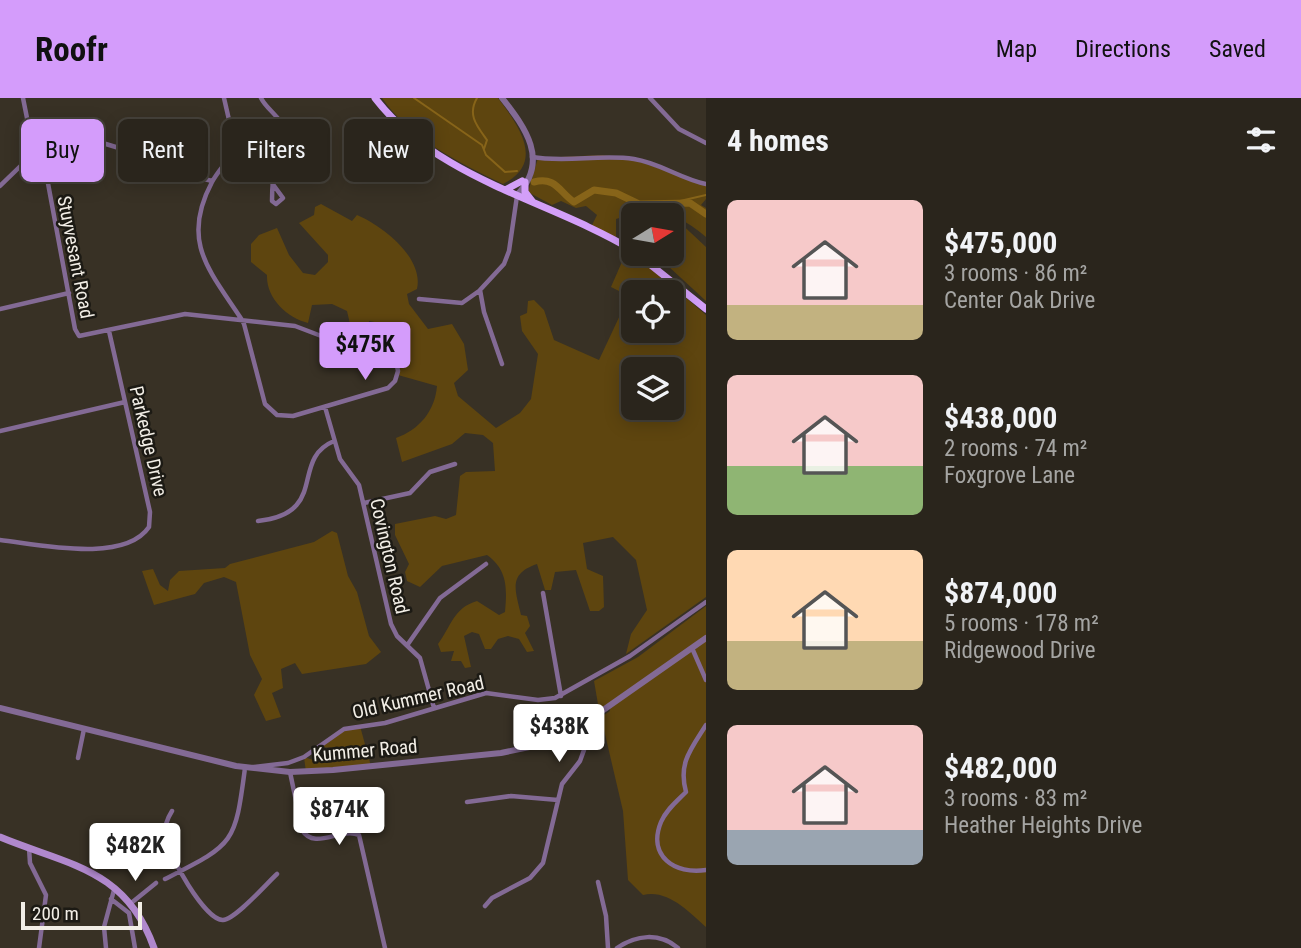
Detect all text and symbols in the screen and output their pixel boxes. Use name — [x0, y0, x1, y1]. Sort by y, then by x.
text: Roofr — [35, 30, 108, 69]
text: Map — [996, 35, 1037, 63]
text: Directions — [1075, 35, 1171, 63]
text: Saved — [1209, 35, 1266, 63]
chip: Buy — [21, 119, 104, 182]
chip: Rent — [118, 119, 208, 182]
chip: Filters — [222, 119, 330, 182]
chip: New — [344, 119, 433, 182]
icon: filters — [1242, 121, 1280, 159]
text: 4 homes — [727, 123, 829, 158]
street label: Stuyvesant Road — [52, 194, 99, 320]
north arrow — [621, 203, 684, 266]
map controls — [621, 203, 684, 420]
text: $475,000 — [944, 225, 1057, 260]
icon: home — [783, 228, 867, 312]
text: 3 rooms · 86 m² — [944, 260, 1087, 287]
button: locate — [621, 280, 684, 343]
text: Center Oak Drive — [944, 287, 1095, 314]
pin: $475K — [316, 322, 414, 382]
text: $475K — [335, 331, 395, 358]
button: layers — [621, 357, 684, 420]
street label: Parkedge Drive — [125, 384, 172, 499]
text: $438,000 — [944, 400, 1057, 435]
icon: home — [783, 403, 867, 487]
text: 2 rooms · 74 m² — [944, 435, 1087, 462]
text: Foxgrove Lane — [944, 462, 1075, 489]
street label: Covington Road — [365, 496, 414, 616]
text: $874,000 — [944, 575, 1057, 610]
icon: home — [783, 578, 867, 662]
text: 5 rooms · 178 m² — [944, 610, 1099, 637]
text: Ridgewood Drive — [944, 637, 1096, 664]
street label: Old Kummer Road — [350, 671, 486, 724]
pin: $438K — [510, 704, 608, 764]
text: $438K — [529, 713, 589, 740]
street label: Kummer Road — [312, 734, 418, 767]
text: $482,000 — [944, 750, 1057, 785]
icon: home — [783, 753, 867, 837]
text: 3 rooms · 83 m² — [944, 785, 1087, 812]
pin: $874K — [290, 788, 388, 847]
text: $874K — [309, 796, 369, 823]
text: Heather Heights Drive — [944, 812, 1142, 839]
pin: $482K — [86, 824, 184, 883]
text: $482K — [105, 832, 165, 859]
scale bar — [21, 899, 142, 931]
text: 200 m — [32, 902, 79, 925]

